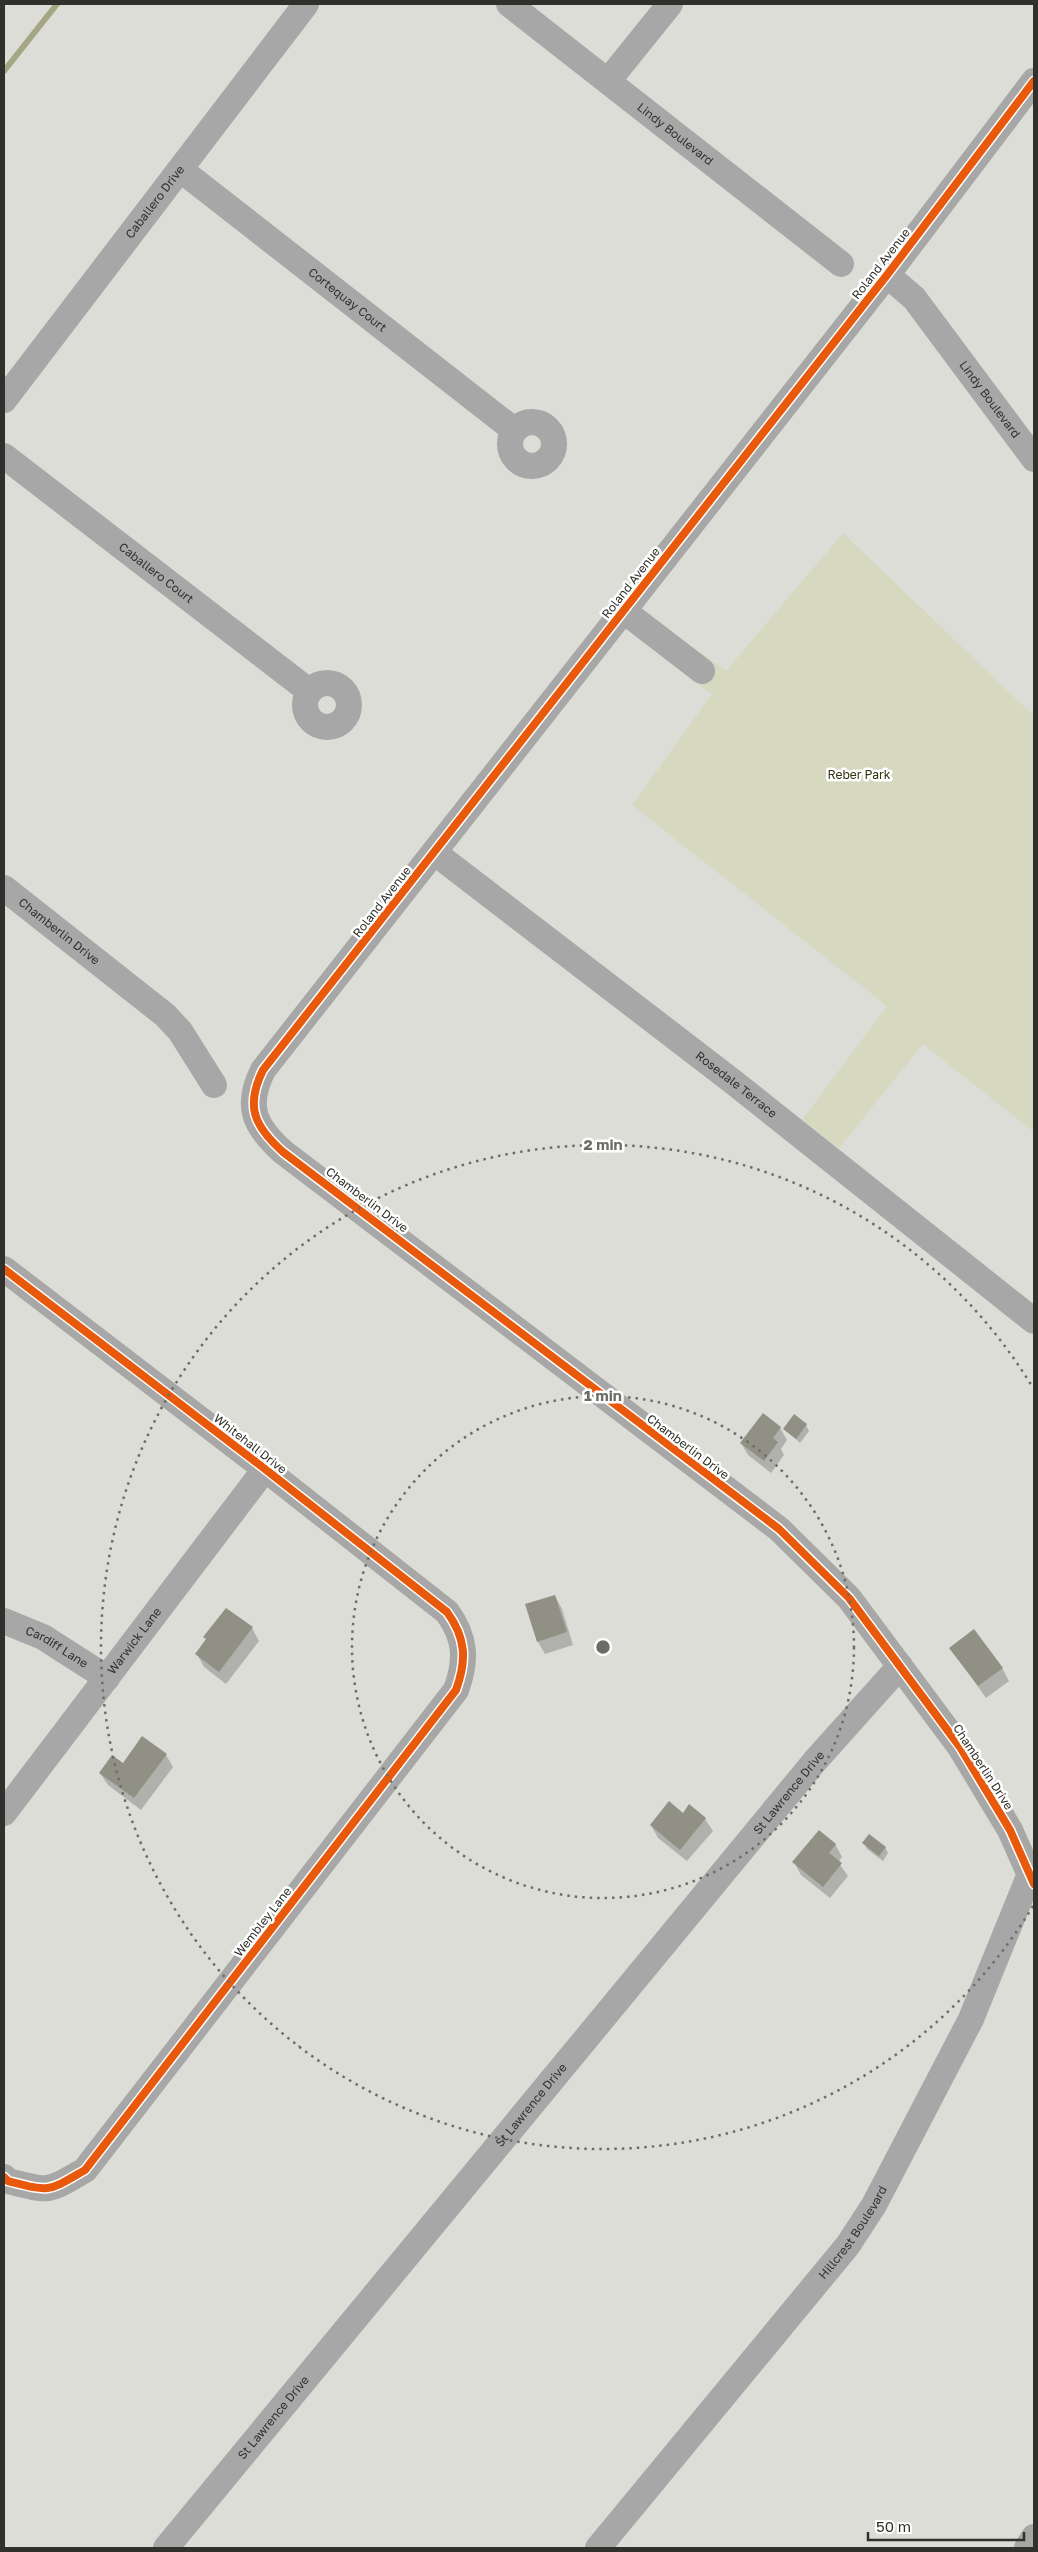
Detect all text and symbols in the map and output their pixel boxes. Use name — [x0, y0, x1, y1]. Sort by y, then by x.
street label: Lindy Boulevard — [634, 99, 717, 168]
street label: Caballero Drive — [122, 162, 187, 241]
street label: Roland Avenue — [848, 225, 913, 302]
street label: Cortequay Court — [305, 264, 390, 335]
street label: Lindy Boulevard — [956, 358, 1024, 441]
street label: Caballero Court — [116, 539, 197, 607]
street label: Roland Avenue — [598, 544, 663, 621]
park label: Reber Park — [827, 767, 891, 782]
street label: Roland Avenue — [349, 863, 414, 940]
street label: Chamberlin Drive — [16, 894, 103, 968]
street label: Rosedale Terrace — [693, 1048, 780, 1121]
text: 2 min — [583, 1135, 623, 1153]
street label: Chamberlin Drive — [323, 1164, 411, 1235]
text: 1 min — [584, 1386, 622, 1404]
street label: Whitehall Drive — [211, 1410, 290, 1477]
street label: Chamberlin Drive — [644, 1411, 732, 1482]
street label: Warwick Lane — [104, 1604, 164, 1677]
street label: Cardiff Lane — [23, 1623, 91, 1671]
centre of rings — [594, 1638, 612, 1656]
street label: Chamberlin Drive — [950, 1721, 1017, 1812]
street label: St Lawrence Drive — [750, 1748, 827, 1837]
street label: Wembley Lane — [231, 1884, 294, 1960]
street label: St Lawrence Drive — [492, 2060, 570, 2150]
street label: Hillcrest Boulevard — [815, 2183, 890, 2282]
street label: St Lawrence Drive — [234, 2372, 312, 2462]
scale bar — [868, 2510, 1024, 2542]
text: 50 m — [876, 2517, 911, 2535]

